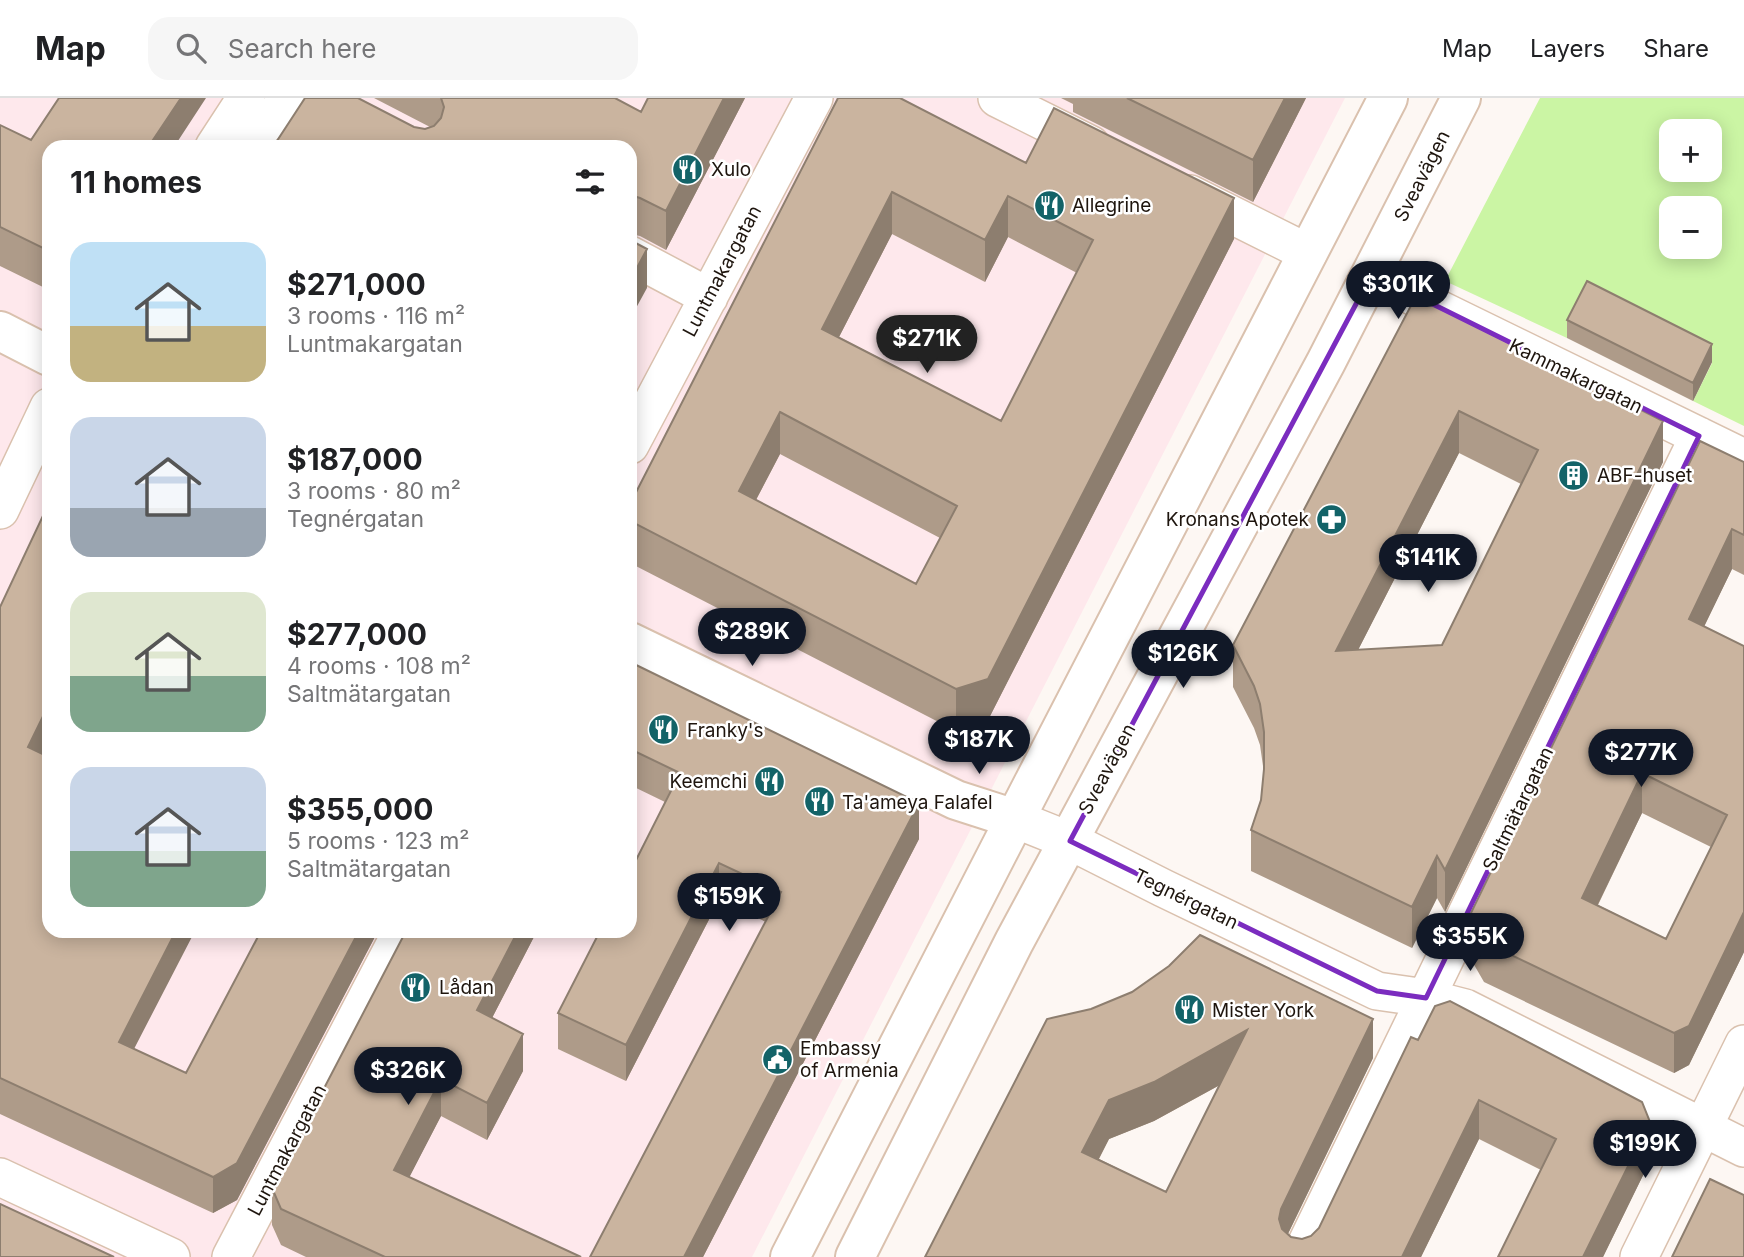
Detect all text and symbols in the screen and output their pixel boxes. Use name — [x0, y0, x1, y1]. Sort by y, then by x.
search box — [148, 17, 638, 80]
text: Map — [35, 28, 106, 68]
icon: search — [172, 29, 210, 67]
text: Search here — [228, 33, 376, 64]
text: Map — [1442, 34, 1492, 63]
text: Layers — [1530, 34, 1605, 63]
text: Share — [1643, 34, 1709, 63]
map controls — [1659, 119, 1722, 259]
button: + — [1659, 119, 1722, 182]
street label: Sveavägen — [1389, 127, 1455, 225]
restaurant icon: Xulo — [671, 152, 705, 186]
place label: Xulo — [711, 158, 751, 181]
icon: filters — [571, 163, 609, 201]
text: 11 homes — [70, 164, 202, 200]
restaurant icon: Allegrine — [1032, 188, 1066, 222]
place label: Allegrine — [1072, 194, 1151, 217]
button: − — [1659, 196, 1722, 259]
street label: Luntmakargatan — [678, 201, 766, 341]
pin: $301K — [1349, 262, 1447, 321]
text: $271,000 — [287, 266, 426, 302]
icon: home — [126, 270, 210, 354]
text: $301K — [1362, 270, 1434, 298]
text: 3 rooms · 116 m² — [287, 302, 465, 330]
pin: $271K — [878, 316, 976, 375]
text: $271K — [892, 324, 962, 352]
text: Luntmakargatan — [287, 330, 463, 358]
street label: Kammakargatan — [1505, 334, 1647, 418]
text: $187,000 — [287, 441, 423, 477]
icon: home — [126, 445, 210, 529]
building icon: ABF-huset — [1557, 458, 1591, 492]
place label: ABF-huset — [1597, 464, 1692, 487]
text: 3 rooms · 80 m² — [287, 477, 461, 505]
pharmacy icon: Kronans Apotek — [1315, 502, 1349, 536]
text: Tegnérgatan — [287, 505, 424, 533]
place label: Kronans Apotek — [1166, 508, 1310, 531]
pin: $141K — [1379, 534, 1477, 594]
text: $141K — [1395, 543, 1461, 571]
pin: $289K — [703, 608, 801, 668]
text: $277,000 — [287, 616, 427, 652]
text: $289K — [714, 617, 790, 645]
icon: home — [126, 620, 210, 704]
pin: $126K — [1134, 630, 1232, 690]
text: $126K — [1148, 639, 1218, 667]
text: 4 rooms · 108 m² — [287, 652, 471, 680]
text: Saltmätargatan — [287, 680, 451, 708]
restaurant icon: Franky's — [647, 713, 681, 747]
pin: $187K — [930, 716, 1028, 776]
place label: Franky's — [687, 719, 764, 742]
street label: Sveavägen — [1074, 720, 1140, 818]
text: $187K — [944, 725, 1014, 753]
pin: $277K — [1592, 730, 1690, 789]
text: $277K — [1604, 738, 1678, 766]
street label: Saltmätargatan — [1478, 743, 1558, 875]
restaurant icon: Keemchi — [753, 764, 787, 798]
place label: Keemchi — [669, 770, 747, 793]
restaurant icon: Ta'ameya Falafel — [802, 785, 836, 819]
text: $355,000 — [287, 791, 434, 827]
place label: Ta'ameya Falafel — [842, 791, 993, 814]
icon: home — [126, 795, 210, 879]
text: 5 rooms · 123 m² — [287, 827, 470, 855]
text: Saltmätargatan — [287, 855, 451, 883]
street label: Tegnérgatan — [1130, 864, 1242, 934]
pin: $159K — [680, 874, 778, 933]
text: $159K — [693, 882, 765, 910]
pin: $355K — [1421, 914, 1519, 973]
text: $355K — [1432, 922, 1508, 950]
restaurant icon: Lådan — [399, 970, 433, 1004]
place label: Lådan — [439, 976, 494, 999]
restaurant icon: Mister York — [1172, 993, 1206, 1027]
place label: Mister York — [1212, 999, 1315, 1022]
place label: Embassy of Armenia — [800, 1037, 899, 1082]
public building icon: Embassy of Armenia — [760, 1042, 794, 1076]
pin: $326K — [359, 1048, 457, 1107]
text: $326K — [370, 1056, 446, 1084]
street label: Luntmakargatan — [243, 1080, 331, 1220]
pin: $199K — [1596, 1121, 1694, 1180]
text: $199K — [1609, 1129, 1681, 1157]

